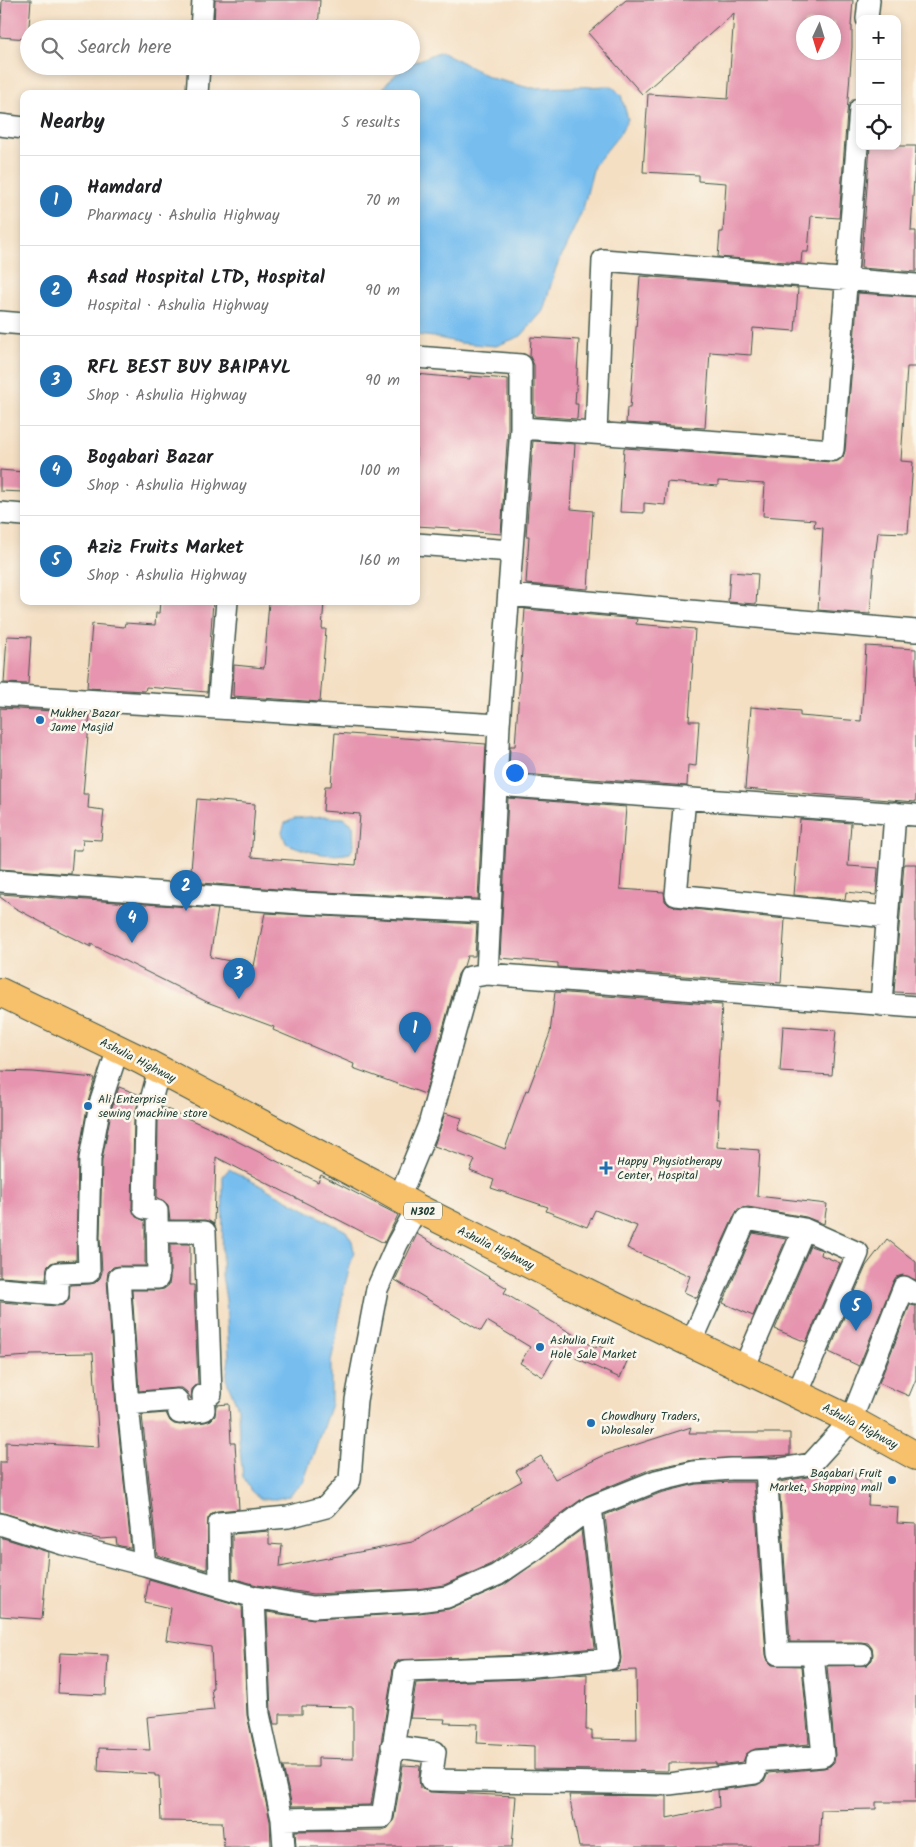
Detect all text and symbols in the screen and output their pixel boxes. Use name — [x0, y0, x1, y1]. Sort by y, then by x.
north arrow — [796, 15, 841, 60]
map controls — [856, 15, 901, 150]
button: + — [856, 15, 901, 60]
search box — [20, 20, 420, 75]
text: Search here — [78, 33, 172, 63]
icon: search — [38, 34, 66, 62]
button: − — [856, 60, 901, 105]
button: locate — [856, 105, 901, 150]
text: Nearby — [40, 106, 105, 139]
text: 5 results — [341, 110, 400, 135]
text: Hamdard — [87, 173, 162, 203]
text: 1 — [54, 188, 58, 213]
text: 70 m — [365, 188, 400, 213]
text: Pharmacy · Ashulia Highway — [87, 203, 280, 228]
text: Asad Hospital LTD, Hospital — [87, 263, 325, 293]
text: 2 — [51, 278, 61, 303]
text: 90 m — [365, 278, 400, 303]
text: Hospital · Ashulia Highway — [87, 293, 268, 318]
text: RFL BEST BUY BAIPAYL — [87, 353, 291, 383]
text: 3 — [52, 368, 60, 393]
text: 90 m — [365, 368, 400, 393]
text: Shop · Ashulia Highway — [87, 383, 247, 408]
text: Bogabari Bazar — [87, 443, 213, 473]
text: 4 — [52, 458, 60, 483]
text: 100 m — [360, 458, 400, 483]
text: Shop · Ashulia Highway — [87, 473, 247, 498]
text: Aziz Fruits Market — [87, 533, 244, 563]
text: 5 — [52, 548, 60, 573]
text: 160 m — [359, 548, 400, 573]
text: Shop · Ashulia Highway — [87, 563, 247, 588]
place label: Mukher Bazar Jame Masjid — [50, 704, 121, 737]
marker: Mukher Bazar Jame Masjid — [34, 714, 46, 726]
your location — [502, 760, 528, 786]
pin: 2 — [170, 870, 202, 911]
pin: 4 — [116, 902, 148, 943]
pin: 3 — [223, 958, 255, 999]
pin: 1 — [399, 1012, 431, 1053]
street label: Ashulia Highway — [96, 1033, 179, 1088]
place label: Ali Enterprise sewing machine store — [98, 1090, 208, 1123]
marker: Ali Enterprise sewing machine store — [82, 1100, 94, 1112]
place label: Happy Physiotherapy Center, Hospital — [617, 1152, 722, 1185]
marker: Happy Physiotherapy Center, Hospital — [599, 1161, 613, 1175]
road number: N302 — [404, 1202, 442, 1220]
street label: Ashulia Highway — [454, 1222, 538, 1275]
pin: 5 — [840, 1290, 872, 1331]
place label: Ashulia Fruit Hole Sale Market — [550, 1331, 637, 1364]
marker: Ashulia Fruit Hole Sale Market — [534, 1341, 546, 1353]
street label: Ashulia Highway — [819, 1399, 901, 1455]
place label: Chowdhury Traders, Wholesaler — [601, 1407, 700, 1440]
marker: Chowdhury Traders, Wholesaler — [585, 1417, 597, 1429]
place label: Bagabari Fruit Market, Shopping mall — [769, 1464, 882, 1497]
marker: Bagabari Fruit Market, Shopping mall — [886, 1474, 898, 1486]

